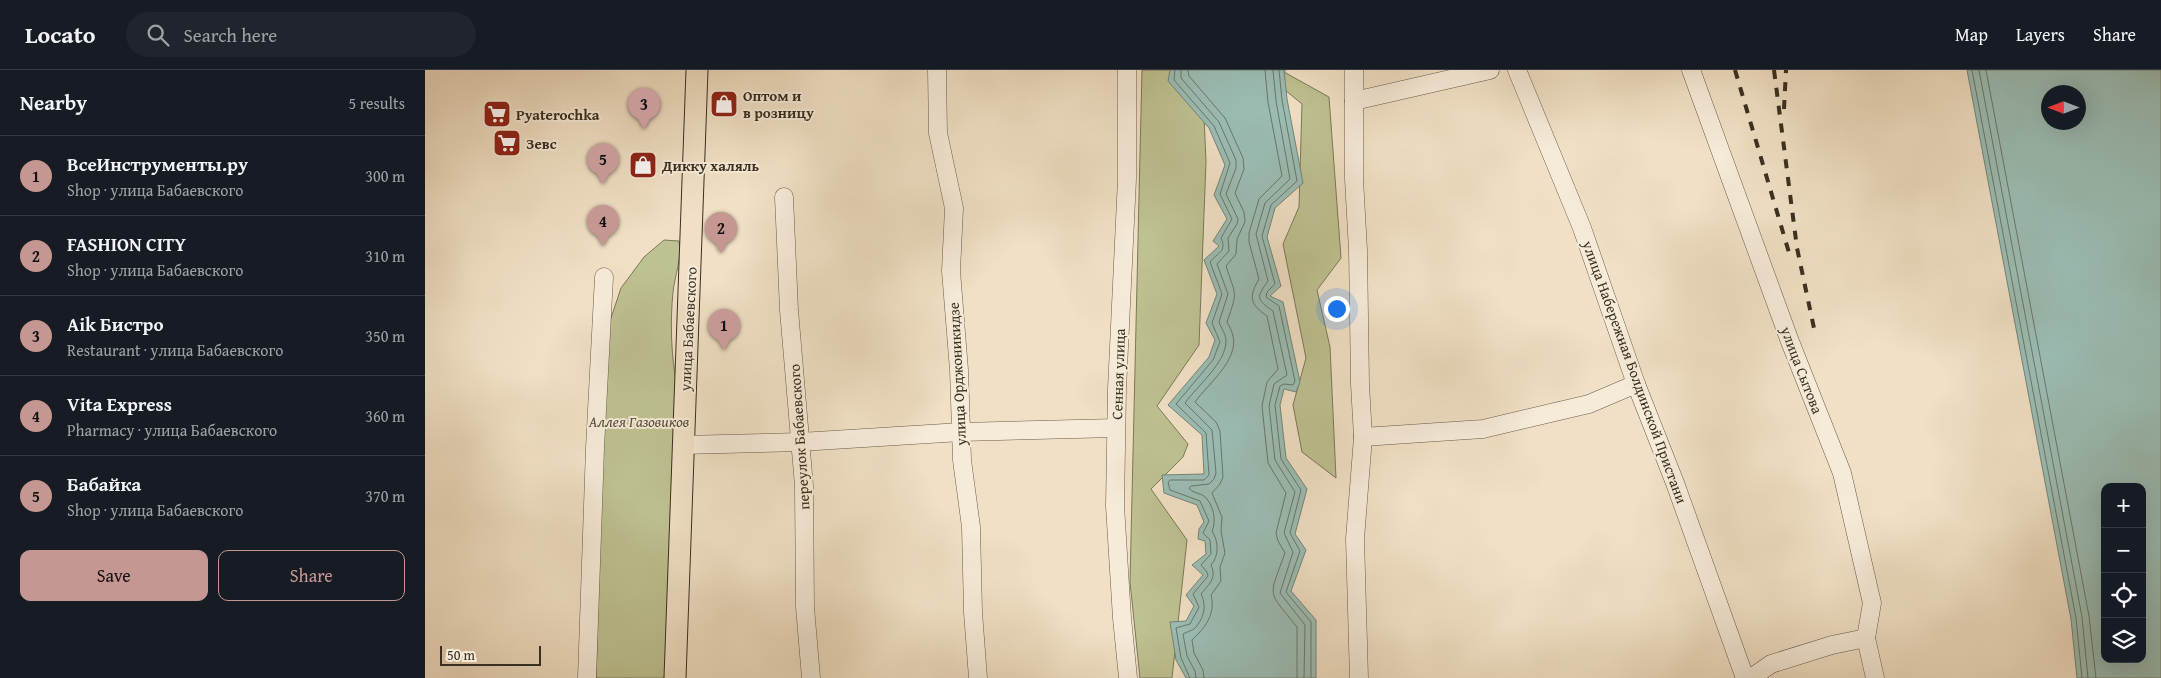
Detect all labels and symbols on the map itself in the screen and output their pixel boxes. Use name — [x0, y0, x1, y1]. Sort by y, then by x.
place label: Оптом и в розницу — [743, 85, 814, 123]
north arrow — [2041, 85, 2086, 130]
pin: 3 — [628, 88, 660, 129]
shop icon: Оптом и в розницу — [709, 89, 739, 119]
supermarket icon: Pyaterochka — [482, 99, 512, 129]
place label: Pyaterochka — [516, 104, 600, 125]
supermarket icon: Зевс — [492, 128, 522, 158]
place label: Зевс — [526, 133, 557, 154]
pin: 5 — [587, 143, 619, 184]
shop icon: Дикку халяль — [628, 150, 658, 180]
place label: Дикку халяль — [661, 155, 760, 176]
pin: 4 — [587, 205, 619, 246]
pin: 2 — [705, 212, 737, 253]
street label: улица Набережная Болдинской Пристани — [1577, 237, 1692, 506]
street label: улица Бабаевского — [674, 266, 702, 393]
your location — [1324, 296, 1350, 322]
street label: улица Орджоникидзе — [943, 302, 971, 447]
pin: 1 — [708, 309, 740, 350]
street label: улица Сытова — [1775, 322, 1829, 417]
street label: Сенная улица — [1106, 327, 1130, 420]
street label: переулок Бабаевского — [783, 363, 815, 511]
park label: Аллея Газовиков — [588, 411, 689, 432]
scale bar — [440, 643, 541, 666]

